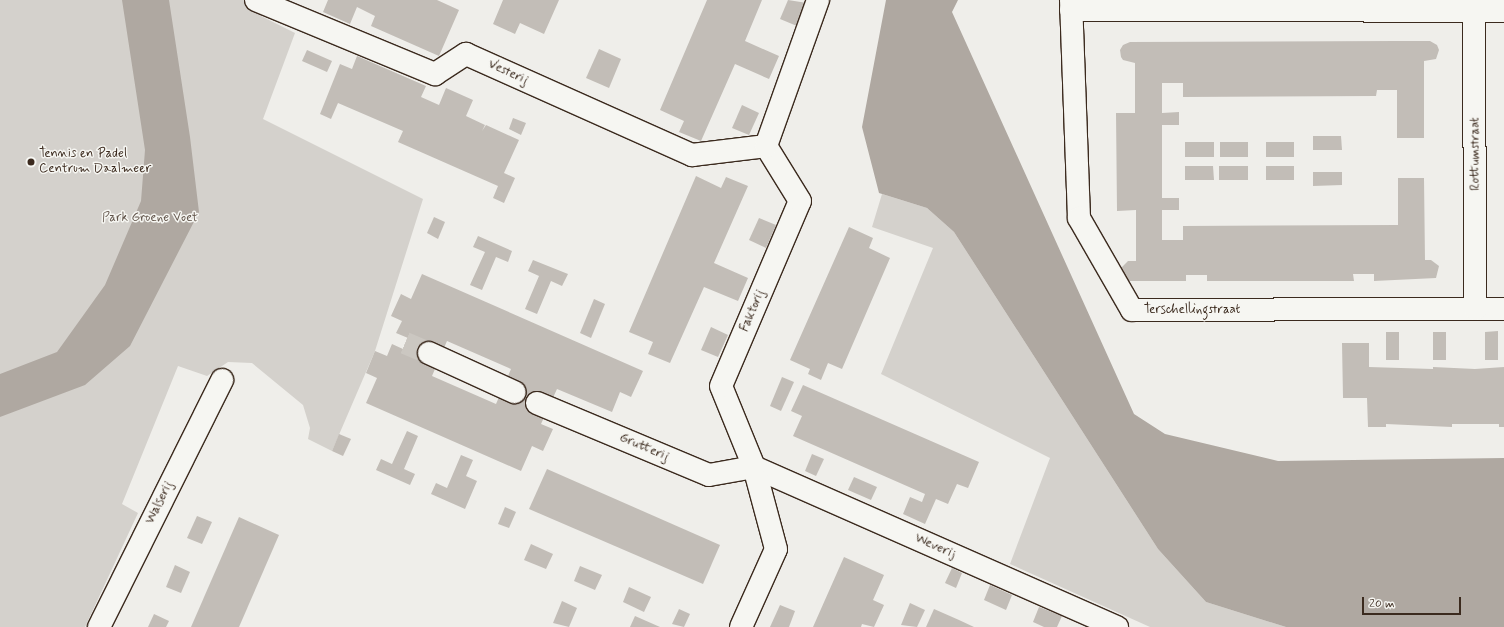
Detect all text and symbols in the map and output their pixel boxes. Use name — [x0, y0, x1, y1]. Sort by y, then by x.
street label: Vesterij — [485, 57, 531, 89]
street label: Rottumstraat — [1468, 117, 1484, 191]
place label: Tennis en Padel Centrum Daalmeer — [39, 147, 151, 178]
marker: Tennis en Padel Centrum Daalmeer — [26, 157, 36, 167]
park label: Park Groene Voet — [103, 210, 197, 226]
street label: Faktorij — [737, 288, 769, 334]
street label: Terschellingstraat — [1144, 302, 1240, 318]
street label: Grutterij — [617, 431, 671, 465]
street label: Walserij — [143, 479, 177, 527]
street label: Weverij — [912, 531, 958, 563]
scale bar — [1364, 589, 1463, 615]
text: 20 m — [1369, 596, 1395, 612]

